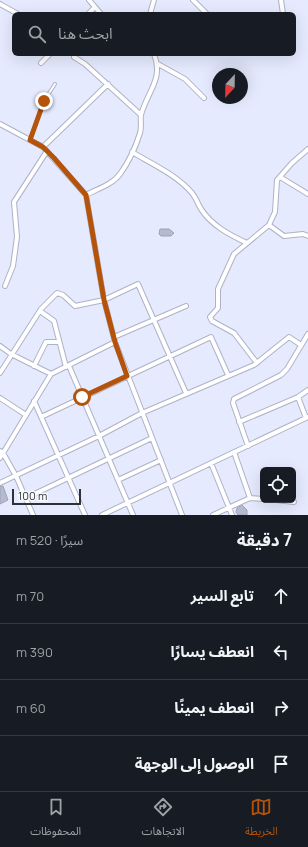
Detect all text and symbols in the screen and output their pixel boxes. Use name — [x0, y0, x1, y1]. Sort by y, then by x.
search box — [12, 12, 296, 56]
icon: search — [26, 23, 48, 45]
text: ابحث هنا — [58, 23, 113, 44]
north arrow — [212, 68, 248, 104]
route end — [35, 92, 53, 110]
route start — [73, 388, 91, 406]
map controls — [260, 467, 296, 503]
button: locate — [260, 467, 296, 503]
scale bar — [12, 487, 81, 506]
text: 100 m — [18, 488, 47, 503]
text: 7 دقيقة — [237, 528, 292, 551]
text: سيرًا · 520 m — [16, 531, 83, 549]
text: تابع السير — [191, 585, 254, 606]
icon: ahead — [270, 585, 292, 607]
text: 70 m — [16, 587, 44, 605]
text: انعطف يسارًا — [170, 641, 254, 662]
icon: left — [270, 641, 292, 663]
text: 390 m — [16, 643, 53, 661]
text: انعطف يمينًا — [174, 697, 254, 718]
icon: right — [270, 697, 292, 719]
text: 60 m — [16, 699, 46, 717]
text: الوصول إلى الوجهة — [135, 753, 254, 774]
icon: arrive — [270, 753, 292, 775]
tab: المحفوظات — [30, 796, 81, 843]
tab: الاتجاهات — [142, 796, 185, 843]
tab: الخريطة — [245, 796, 278, 843]

